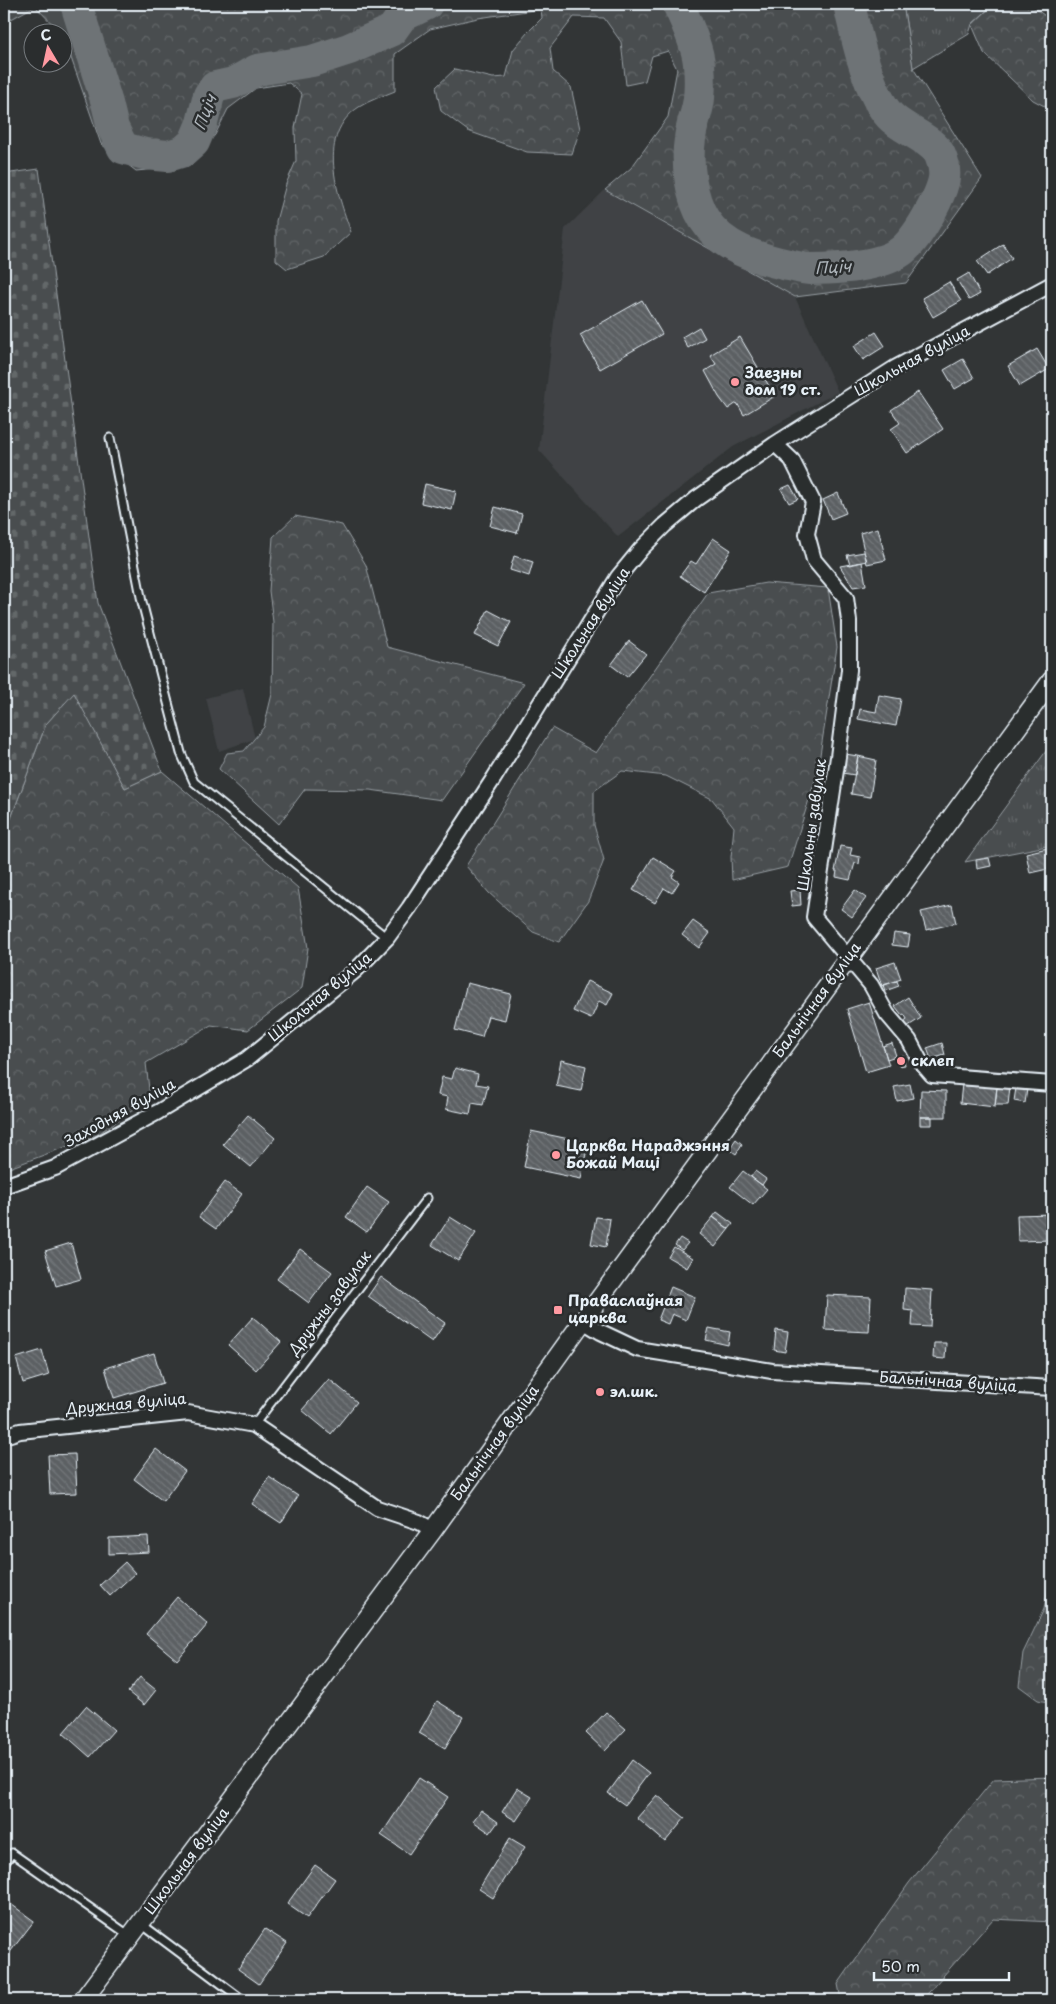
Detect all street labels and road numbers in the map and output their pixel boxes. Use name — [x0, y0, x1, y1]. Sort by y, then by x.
street label: Школьная вуліца — [849, 318, 974, 401]
street label: Школьная вуліца — [545, 561, 635, 683]
street label: Школьны завулак — [790, 757, 831, 892]
street label: Бальнічная вуліца — [766, 936, 866, 1062]
street label: Школьная вуліца — [262, 945, 377, 1046]
street label: Заходняя вуліца — [60, 1071, 180, 1152]
street label: Дружны завулак — [281, 1245, 376, 1360]
street label: Бальнічная вуліца — [879, 1364, 1018, 1397]
street label: Бальнічная вуліца — [444, 1379, 544, 1505]
street label: Дружная вуліца — [64, 1386, 188, 1419]
street label: Школьная вуліца — [138, 1801, 234, 1919]

